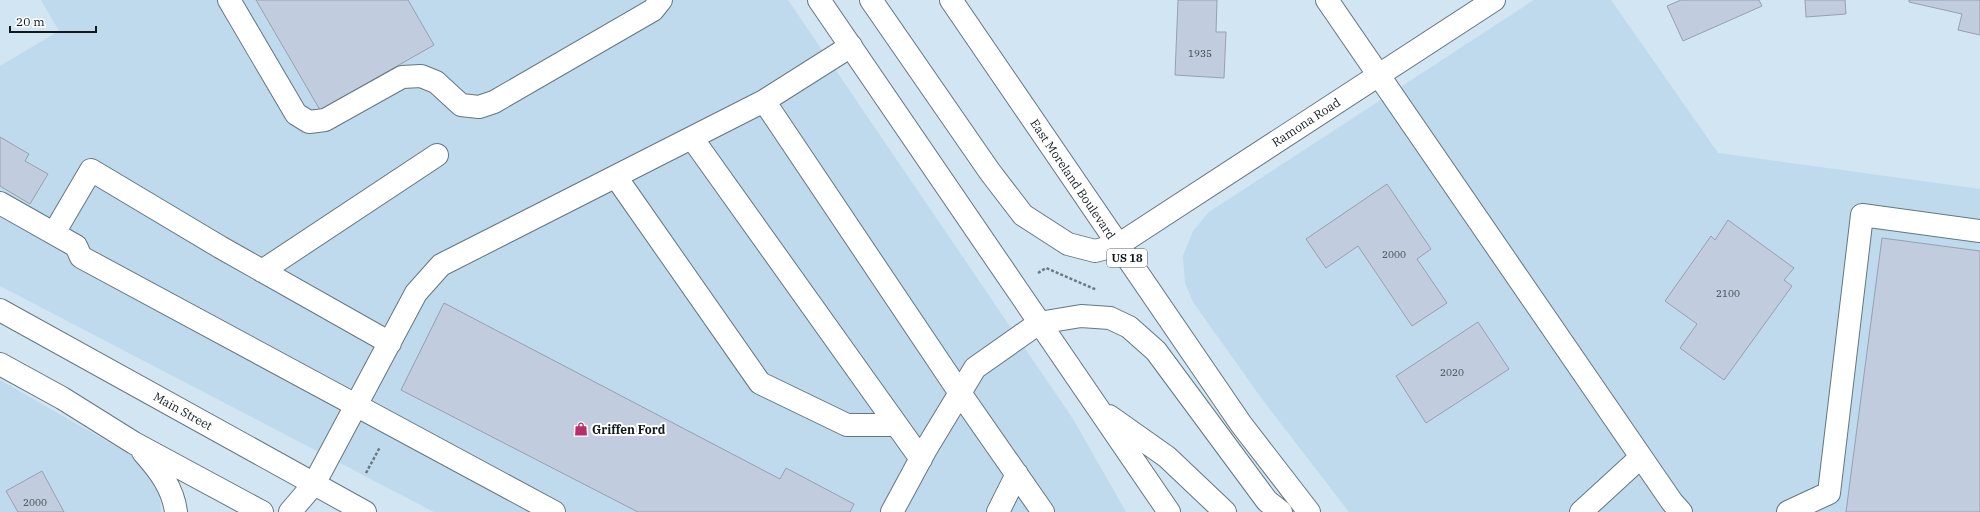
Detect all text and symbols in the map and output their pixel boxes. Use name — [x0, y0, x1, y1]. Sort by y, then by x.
scale bar — [10, 8, 96, 34]
text: 20 m — [16, 14, 45, 29]
house number: 1935 — [1188, 47, 1212, 60]
street label: Ramona Road — [1269, 94, 1343, 150]
street label: East Moreland Boulevard — [1027, 116, 1119, 242]
house number: 2000 — [1382, 248, 1406, 261]
road number: US 18 — [1107, 249, 1147, 267]
house number: 2100 — [1716, 287, 1740, 300]
house number: 2020 — [1440, 366, 1464, 379]
street label: Main Street — [151, 389, 215, 433]
shop icon: Griffen Ford — [573, 421, 589, 437]
place label: Griffen Ford — [592, 422, 666, 437]
house number: 2000 — [23, 496, 47, 509]

